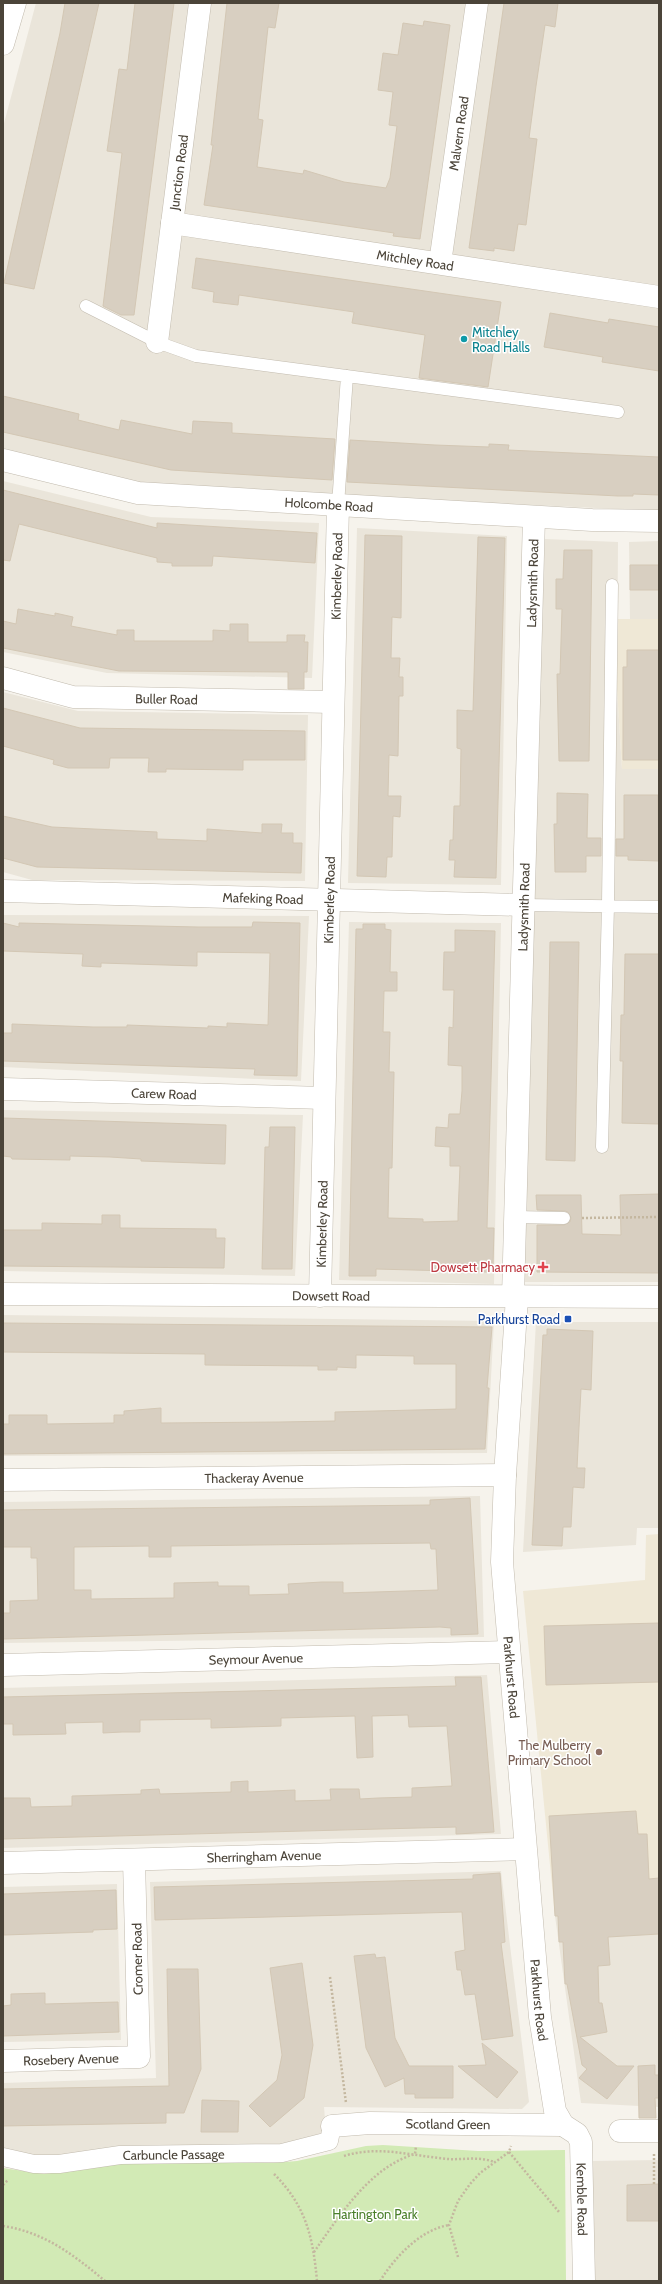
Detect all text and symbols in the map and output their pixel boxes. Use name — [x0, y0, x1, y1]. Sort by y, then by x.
street label: Malvern Road — [445, 95, 472, 172]
street label: Junction Road — [166, 134, 191, 212]
street label: Mitchley Road — [376, 246, 455, 274]
place label: Mitchley Road Halls — [472, 324, 531, 355]
marker: Mitchley Road Halls — [459, 334, 469, 344]
street label: Holcombe Road — [284, 494, 373, 515]
street label: Kimberley Road — [327, 532, 345, 620]
street label: Ladysmith Road — [523, 539, 541, 628]
street label: Buller Road — [135, 690, 198, 707]
street label: Kimberley Road — [320, 856, 338, 944]
street label: Ladysmith Road — [514, 863, 533, 952]
street label: Mafeking Road — [222, 889, 304, 907]
street label: Carew Road — [131, 1085, 197, 1102]
street label: Kimberley Road — [313, 1180, 331, 1268]
place label: Dowsett Pharmacy — [431, 1259, 535, 1275]
marker: Dowsett Pharmacy — [538, 1262, 548, 1272]
street label: Dowsett Road — [292, 1287, 370, 1304]
place label: Parkhurst Road — [478, 1311, 560, 1327]
marker: Parkhurst Road — [563, 1314, 573, 1324]
street label: Thackeray Avenue — [204, 1469, 304, 1486]
street label: Parkhurst Road — [500, 1635, 523, 1719]
street label: Seymour Avenue — [209, 1649, 304, 1668]
place label: The Mulberry Primary School — [508, 1737, 591, 1768]
marker: The Mulberry Primary School — [594, 1747, 604, 1757]
street label: Sherringham Avenue — [206, 1846, 322, 1866]
street label: Cromer Road — [128, 1923, 146, 1995]
street label: Parkhurst Road — [527, 1958, 552, 2042]
street label: Rosebery Avenue — [23, 2050, 119, 2068]
street label: Scotland Green — [405, 2115, 490, 2132]
street label: Carbuncle Passage — [123, 2146, 225, 2163]
street label: Kemble Road — [573, 2162, 591, 2236]
park label: Hartington Park — [332, 2206, 418, 2222]

